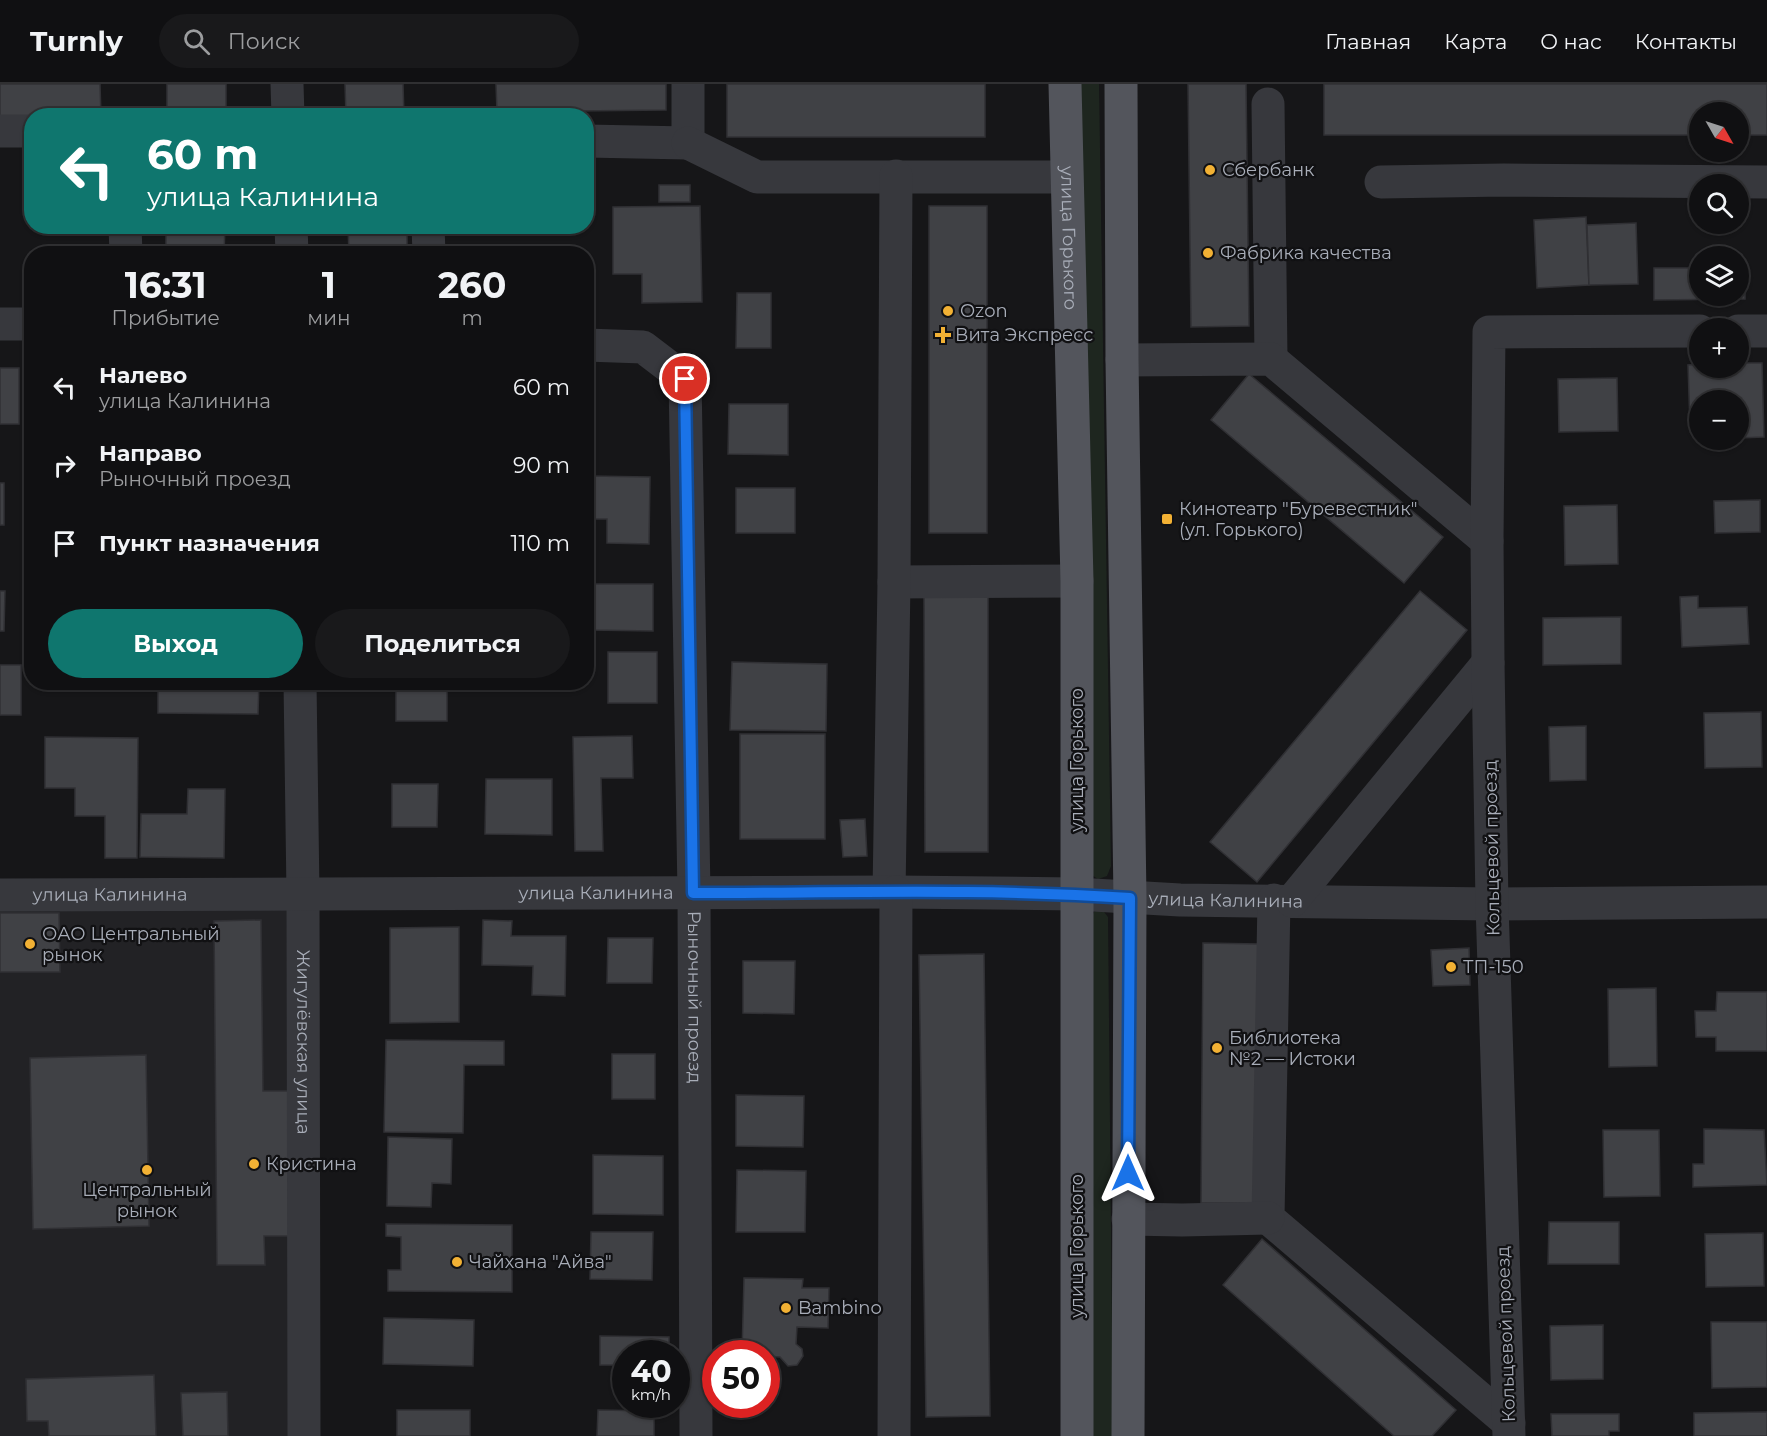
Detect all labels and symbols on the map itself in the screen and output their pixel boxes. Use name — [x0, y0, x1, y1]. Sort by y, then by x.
north arrow — [1689, 102, 1749, 162]
place label: Сбербанк — [1222, 159, 1315, 181]
marker: Сбербанк — [1203, 163, 1217, 177]
street label: улица Горького — [1056, 165, 1081, 310]
place label: Фабрика качества — [1220, 242, 1392, 264]
marker: Фабрика качества — [1201, 246, 1215, 260]
place label: Ozon — [960, 300, 1008, 322]
marker: Ozon — [941, 304, 955, 318]
place label: Вита Экспресс — [955, 324, 1093, 346]
marker: Вита Экспресс — [936, 328, 950, 342]
pin — [659, 353, 710, 404]
place label: Кинотеатр "Буревестник" (ул. Горького) — [1179, 498, 1417, 541]
marker: Кинотеатр "Буревестник" (ул. Горького) — [1160, 512, 1174, 526]
street label: улица Горького — [1066, 688, 1088, 833]
street label: Кольцевой проезд — [1479, 759, 1505, 936]
street label: улица Калинина — [518, 882, 673, 904]
street label: улица Калинина — [32, 883, 187, 906]
street label: улица Калинина — [1147, 887, 1303, 913]
street label: Рыночный проезд — [683, 911, 706, 1084]
place label: ОАО Центральный рынок — [42, 923, 220, 966]
marker: ОАО Центральный рынок — [23, 937, 37, 951]
street label: Жигулёвская улица — [292, 950, 314, 1134]
place label: ТП-150 — [1463, 956, 1524, 978]
marker: ТП-150 — [1444, 960, 1458, 974]
place label: Библиотека №2 — Истоки — [1229, 1027, 1356, 1070]
marker: Библиотека №2 — Истоки — [1210, 1041, 1224, 1055]
position arrow — [1096, 1141, 1160, 1205]
place label: Кристина — [266, 1153, 357, 1175]
marker: Кристина — [247, 1157, 261, 1171]
marker: Центральный рынок — [140, 1163, 154, 1177]
street label: улица Горького — [1066, 1174, 1088, 1319]
place label: Центральный рынок — [82, 1179, 212, 1222]
street label: Кольцевой проезд — [1492, 1245, 1520, 1422]
place label: Чайхана "Айва" — [469, 1251, 612, 1273]
marker: Чайхана "Айва" — [450, 1255, 464, 1269]
place label: Bambino — [798, 1297, 882, 1319]
marker: Bambino — [779, 1301, 793, 1315]
speed limit sign: 50 — [702, 1340, 780, 1418]

